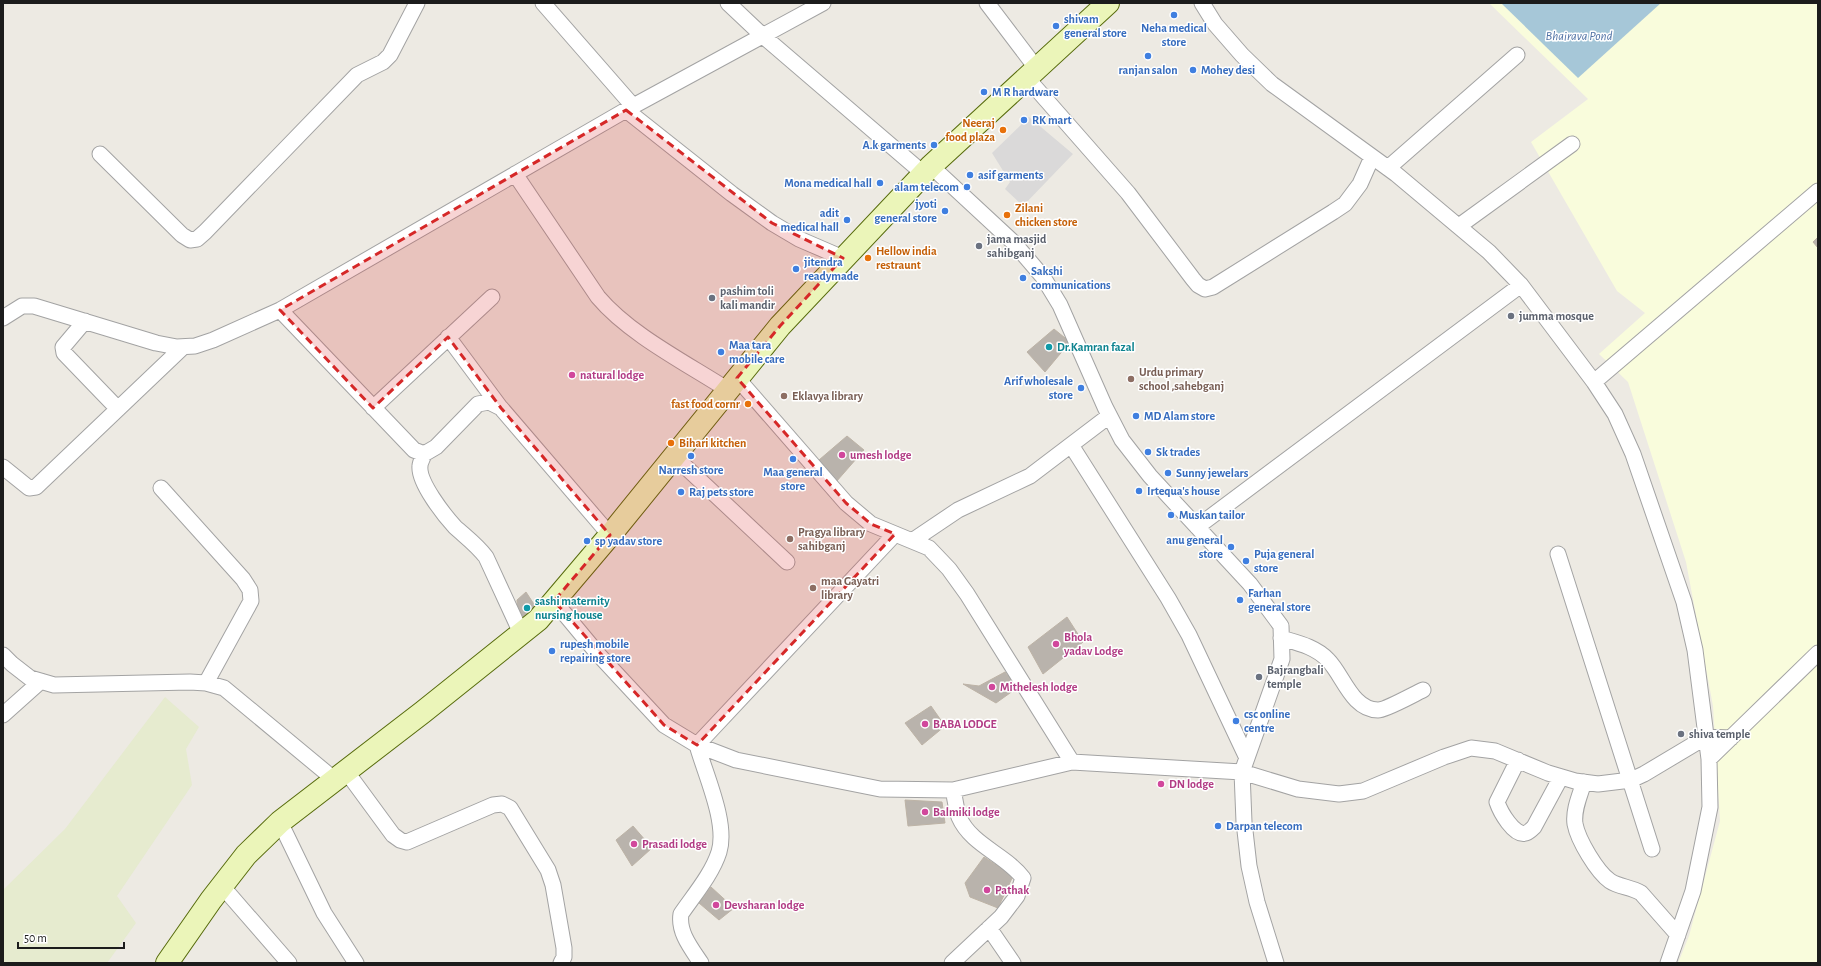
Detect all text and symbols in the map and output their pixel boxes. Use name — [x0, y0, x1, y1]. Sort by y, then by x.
marker: Neha medical store — [1169, 10, 1179, 20]
place label: shivam general store — [1064, 13, 1127, 39]
marker: shivam general store — [1051, 21, 1061, 31]
place label: Neha medical store — [1141, 22, 1207, 48]
water label: Bhairava Pond — [1546, 30, 1613, 43]
marker: ranjan salon — [1143, 51, 1153, 61]
place label: ranjan salon — [1118, 64, 1178, 77]
place label: Mohey desi — [1201, 64, 1255, 77]
marker: Mohey desi — [1188, 65, 1198, 75]
place label: M R hardware — [992, 86, 1059, 98]
marker: M R hardware — [979, 87, 989, 97]
place label: RK mart — [1032, 114, 1072, 126]
marker: RK mart — [1019, 115, 1029, 125]
place label: Neeraj food plaza — [945, 117, 995, 143]
marker: Neeraj food plaza — [998, 125, 1008, 135]
place label: A.k garments — [862, 139, 926, 151]
marker: A.k garments — [929, 140, 939, 150]
place label: asif garments — [978, 169, 1044, 181]
marker: asif garments — [965, 170, 975, 180]
place label: Mona medical hall — [784, 177, 872, 189]
marker: Mona medical hall — [875, 178, 885, 188]
place label: alam telecom — [894, 181, 959, 193]
marker: alam telecom — [962, 182, 972, 192]
place label: jyoti general store — [874, 198, 937, 224]
place label: Zilani chicken store — [1015, 202, 1078, 228]
marker: jyoti general store — [940, 206, 950, 216]
place label: adit medical hall — [780, 207, 839, 233]
marker: Zilani chicken store — [1002, 210, 1012, 220]
marker: adit medical hall — [842, 215, 852, 225]
place label: jama masjid sahibganj — [987, 233, 1047, 260]
marker: jama masjid sahibganj — [974, 241, 984, 251]
place label: Hellow india restraunt — [876, 245, 937, 271]
marker: Hellow india restraunt — [863, 253, 873, 263]
place label: jitendra readymade — [804, 256, 859, 283]
marker: jitendra readymade — [791, 264, 801, 274]
place label: Sakshi communications — [1031, 265, 1111, 291]
marker: Sakshi communications — [1018, 273, 1028, 283]
place label: pashim toli kali mandir — [720, 285, 776, 311]
marker: pashim toli kali mandir — [707, 293, 717, 303]
place label: jumma mosque — [1519, 310, 1594, 323]
marker: jumma mosque — [1506, 311, 1516, 321]
place label: Maa tara mobile care — [729, 339, 785, 365]
place label: Dr.Kamran fazal — [1057, 341, 1135, 353]
marker: Dr.Kamran fazal — [1044, 342, 1054, 352]
marker: Maa tara mobile care — [716, 347, 726, 357]
place label: Urdu primary school ,sahebganj — [1139, 366, 1224, 393]
place label: natural lodge — [580, 369, 645, 381]
marker: natural lodge — [567, 370, 577, 380]
marker: Urdu primary school ,sahebganj — [1126, 374, 1136, 384]
place label: Arif wholesale store — [1004, 375, 1073, 401]
marker: Arif wholesale store — [1076, 383, 1086, 393]
place label: Eklavya library — [792, 390, 864, 403]
marker: Eklavya library — [779, 391, 789, 401]
place label: fast food cornr — [671, 398, 741, 410]
marker: fast food cornr — [743, 399, 753, 409]
place label: MD Alam store — [1144, 410, 1216, 422]
marker: MD Alam store — [1131, 411, 1141, 421]
place label: Bihari kitchen — [679, 437, 746, 449]
marker: Bihari kitchen — [666, 438, 676, 448]
place label: Sk trades — [1156, 446, 1201, 458]
marker: Sk trades — [1143, 447, 1153, 457]
place label: umesh lodge — [850, 449, 912, 461]
marker: umesh lodge — [837, 450, 847, 460]
marker: Narresh store — [686, 451, 696, 461]
marker: Maa general store — [788, 454, 798, 464]
place label: Narresh store — [659, 464, 724, 476]
place label: Maa general store — [763, 466, 823, 492]
place label: Sunny jewelars — [1176, 467, 1249, 480]
marker: Sunny jewelars — [1163, 468, 1173, 478]
place label: Irtequa's house — [1147, 485, 1220, 497]
place label: Raj pets store — [689, 486, 754, 499]
marker: Irtequa's house — [1134, 486, 1144, 496]
marker: Raj pets store — [676, 487, 686, 497]
place label: Muskan tailor — [1179, 509, 1246, 521]
marker: Muskan tailor — [1166, 510, 1176, 520]
place label: Pragya library sahibganj — [798, 526, 866, 553]
marker: Pragya library sahibganj — [785, 534, 795, 544]
place label: anu general store — [1166, 534, 1223, 560]
place label: sp yadav store — [595, 535, 662, 548]
marker: sp yadav store — [582, 536, 592, 546]
marker: anu general store — [1226, 542, 1236, 552]
place label: Puja general store — [1254, 548, 1314, 574]
marker: Puja general store — [1241, 556, 1251, 566]
place label: maa Gayatri library — [821, 575, 879, 602]
marker: maa Gayatri library — [808, 583, 818, 593]
place label: Farhan general store — [1248, 587, 1311, 613]
place label: sashi maternity nursing house — [535, 595, 610, 621]
marker: Farhan general store — [1235, 595, 1245, 605]
marker: sashi maternity nursing house — [522, 603, 532, 613]
place label: Bhola yadav Lodge — [1063, 631, 1123, 658]
place label: rupesh mobile repairing store — [560, 638, 631, 664]
marker: Bhola yadav Lodge — [1051, 639, 1061, 649]
marker: rupesh mobile repairing store — [547, 646, 557, 656]
place label: Bajrangbali temple — [1267, 664, 1324, 690]
marker: Bajrangbali temple — [1254, 672, 1264, 682]
place label: Mithelesh lodge — [1000, 681, 1078, 693]
marker: Mithelesh lodge — [987, 682, 997, 692]
place label: csc online centre — [1244, 708, 1291, 734]
marker: csc online centre — [1231, 716, 1241, 726]
place label: BABA LODGE — [933, 718, 997, 730]
marker: BABA LODGE — [920, 719, 930, 729]
place label: shiva temple — [1689, 728, 1751, 740]
marker: shiva temple — [1676, 729, 1686, 739]
place label: DN lodge — [1169, 778, 1214, 790]
marker: DN lodge — [1156, 779, 1166, 789]
place label: Balmiki lodge — [933, 806, 1000, 818]
marker: Balmiki lodge — [920, 807, 930, 817]
place label: Darpan telecom — [1226, 820, 1303, 832]
marker: Darpan telecom — [1213, 821, 1223, 831]
place label: Prasadi lodge — [642, 838, 707, 850]
marker: Prasadi lodge — [629, 839, 639, 849]
place label: Pathak — [995, 884, 1029, 896]
marker: Pathak — [982, 885, 992, 895]
place label: Devsharan lodge — [724, 899, 805, 911]
marker: Devsharan lodge — [711, 900, 721, 910]
scale bar — [18, 924, 124, 950]
text: 50 m — [24, 932, 47, 944]

